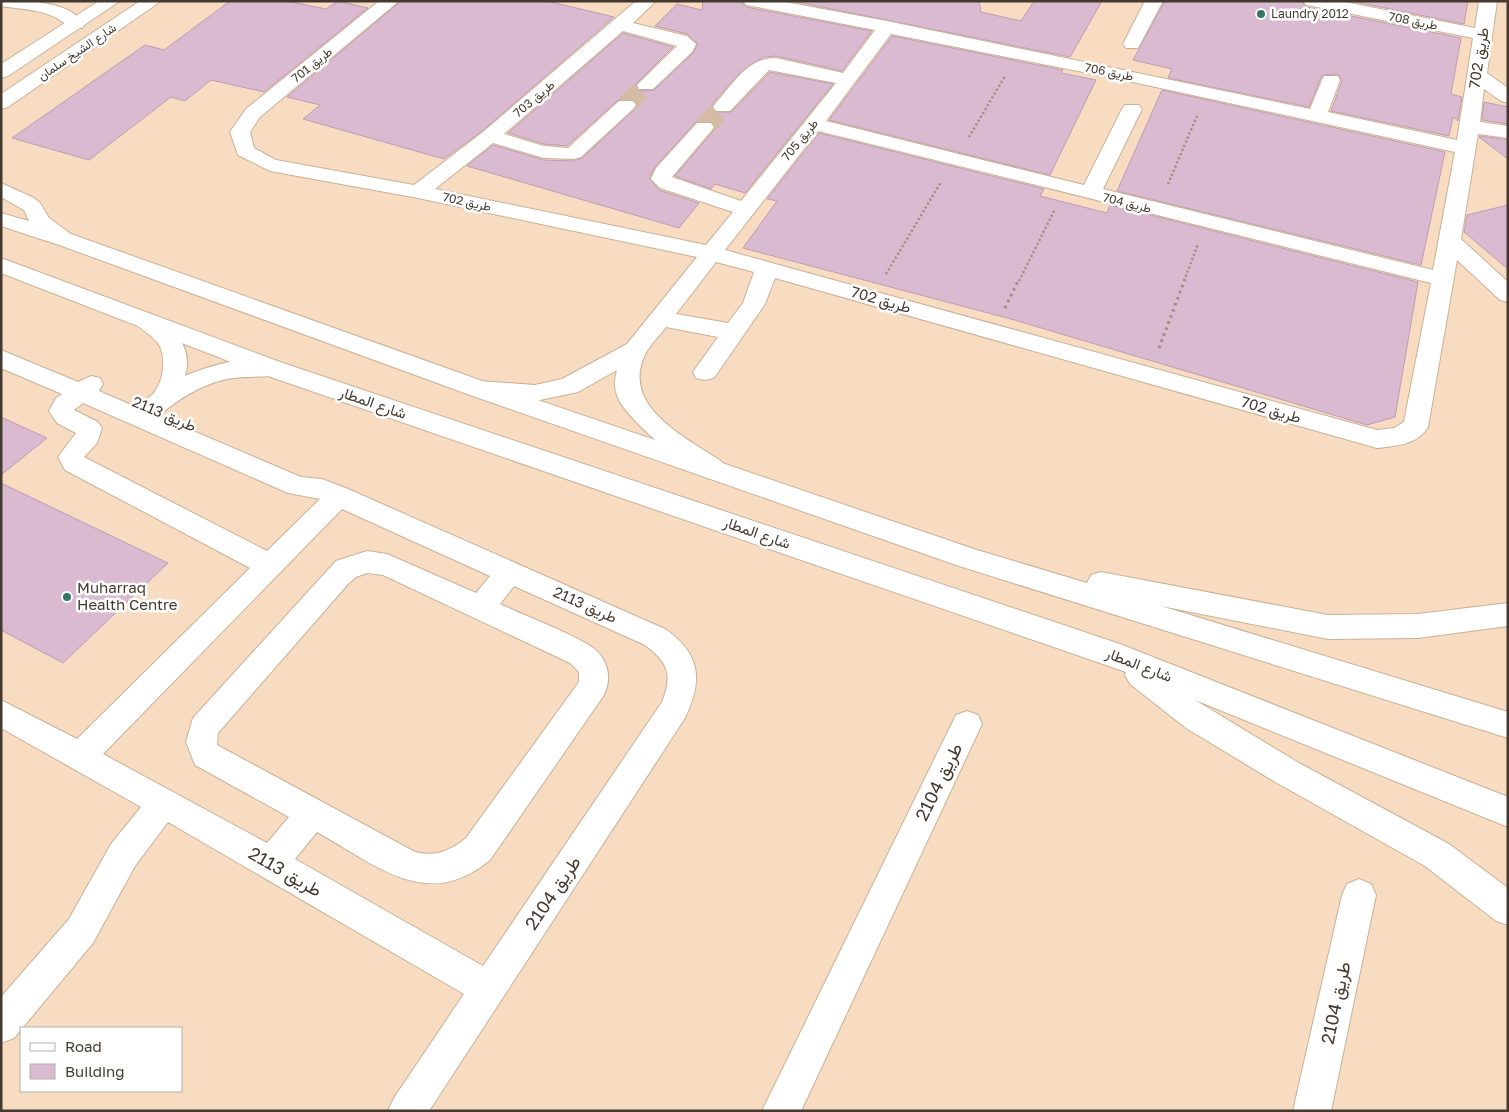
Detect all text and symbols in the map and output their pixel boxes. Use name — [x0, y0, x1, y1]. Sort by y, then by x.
place label: Laundry 2012 — [1271, 6, 1349, 21]
marker: Laundry 2012 — [1255, 8, 1267, 20]
street label: طريق 708 — [1387, 8, 1439, 34]
street label: شارع الشيخ سلمان — [35, 20, 120, 85]
street label: طريق 702 — [1464, 26, 1494, 90]
street label: طريق 701 — [288, 44, 336, 86]
street label: طريق 706 — [1083, 59, 1135, 85]
street label: طريق 703 — [510, 77, 558, 121]
street label: طريق 705 — [778, 116, 822, 164]
street label: طريق 702 — [441, 189, 493, 215]
street label: طريق 704 — [1101, 189, 1153, 217]
street label: طريق 702 — [849, 282, 914, 318]
street label: شارع المطار — [336, 382, 409, 425]
street label: طريق 2113 — [129, 392, 199, 436]
street label: طريق 702 — [1239, 392, 1304, 428]
street label: شارع المطار — [720, 512, 793, 555]
place label: Muharraq Health Centre — [77, 578, 178, 613]
street label: طريق 2113 — [550, 582, 620, 628]
marker: Muharraq Health Centre — [61, 591, 73, 603]
street label: شارع المطار — [1102, 643, 1175, 688]
street label: طريق 2104 — [910, 739, 967, 825]
street label: طريق 2113 — [244, 841, 326, 902]
street label: طريق 2104 — [520, 851, 586, 934]
street label: طريق 2104 — [1316, 959, 1355, 1046]
legend — [20, 1027, 182, 1092]
text: Road — [65, 1037, 102, 1055]
text: Building — [65, 1062, 125, 1080]

